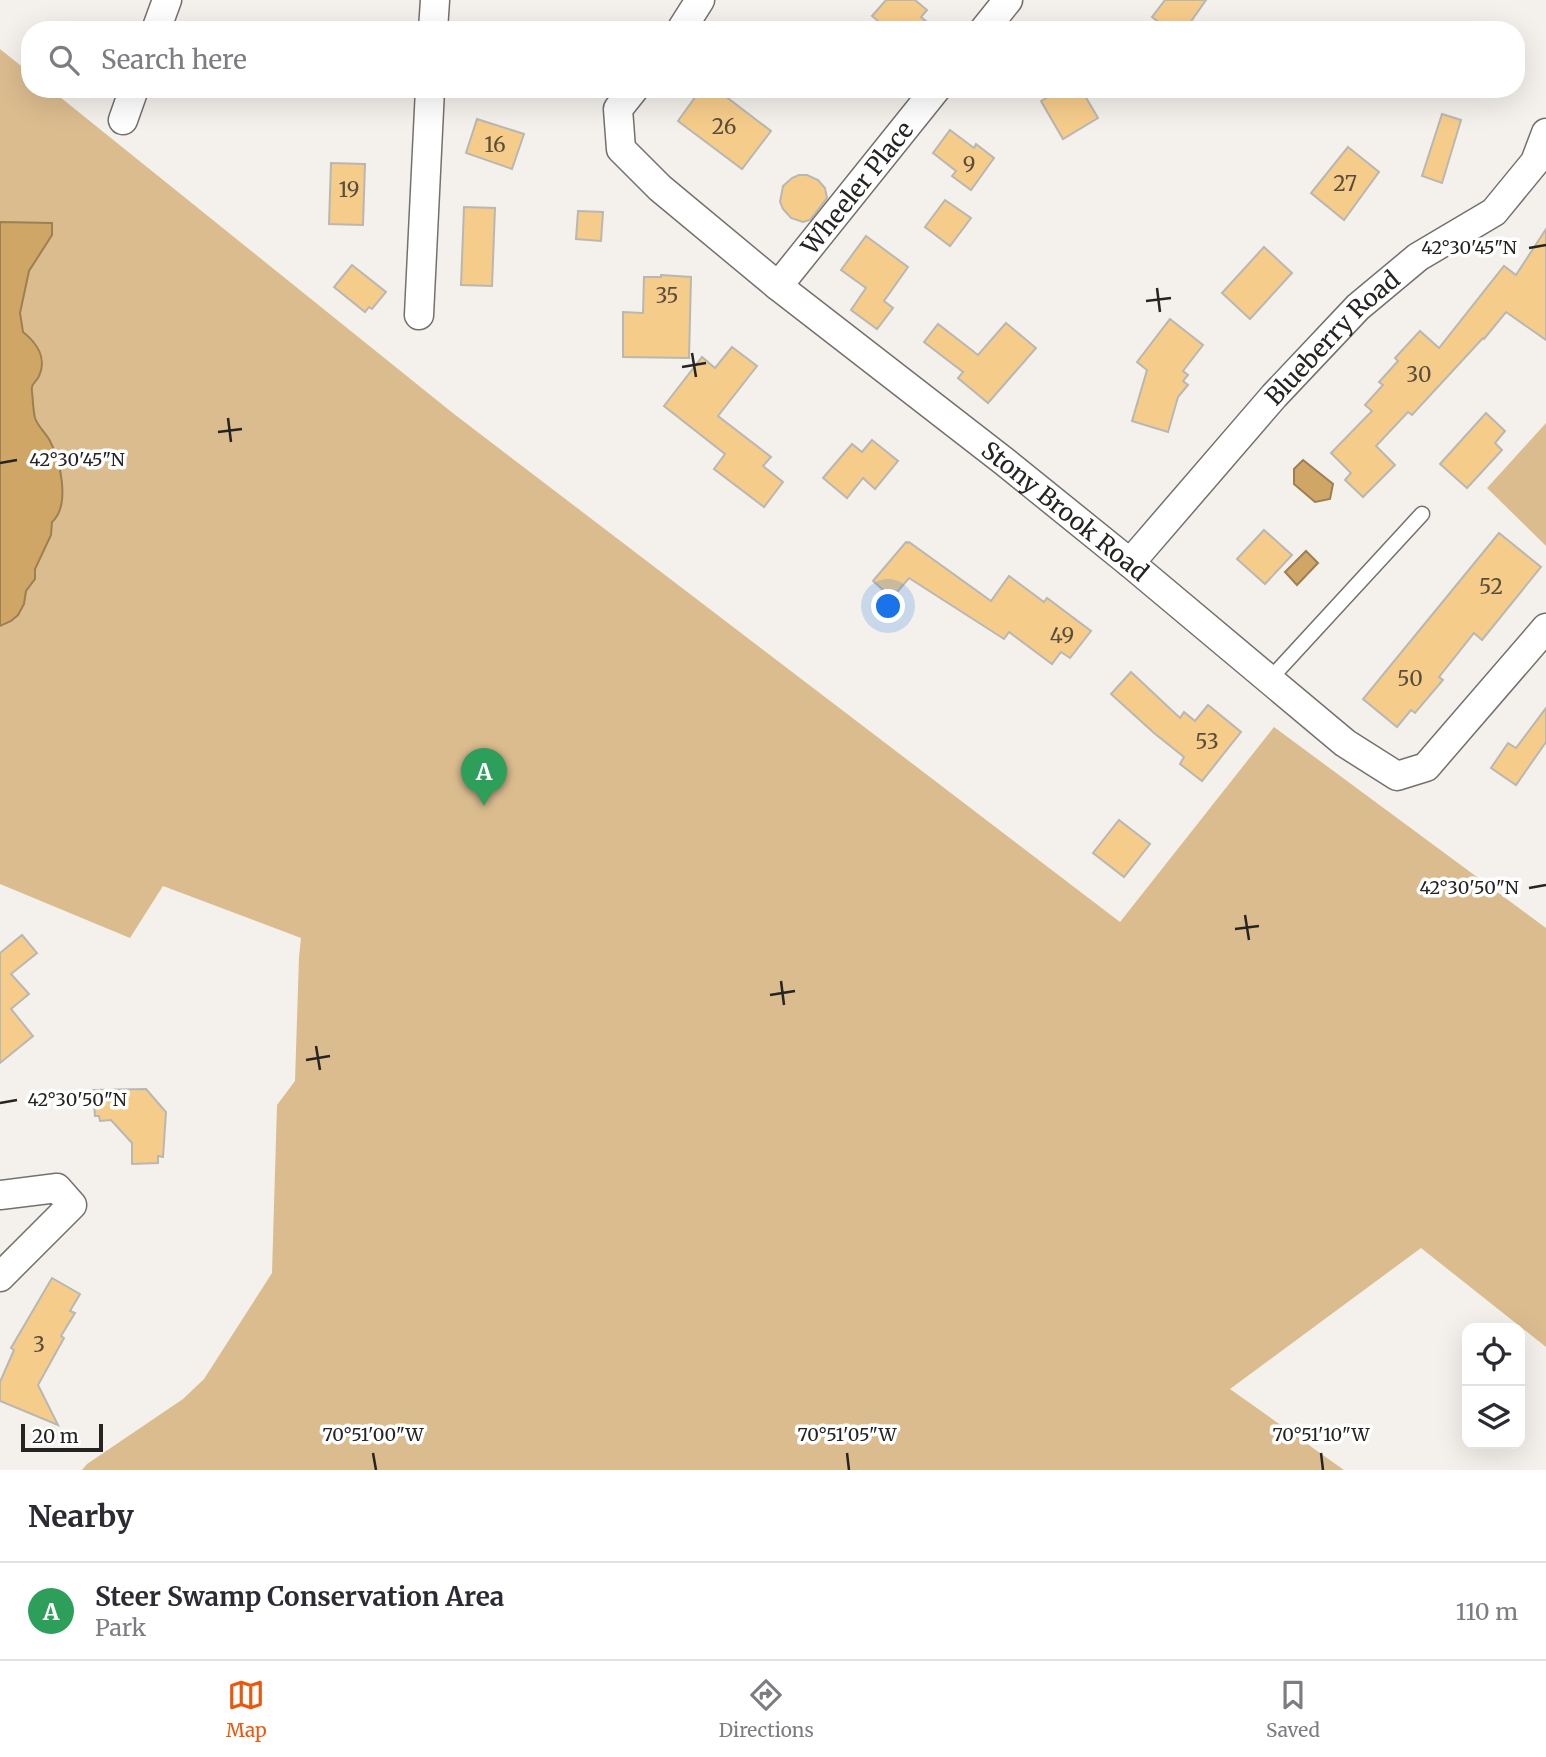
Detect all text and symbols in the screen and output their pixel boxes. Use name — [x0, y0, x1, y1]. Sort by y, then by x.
search box — [21, 21, 1525, 98]
icon: search — [45, 41, 83, 79]
text: Search here — [101, 43, 247, 76]
house number: 26 — [712, 113, 736, 140]
street label: Wheeler Place — [793, 115, 920, 261]
house number: 16 — [484, 131, 506, 158]
house number: 9 — [963, 151, 975, 178]
house number: 27 — [1333, 170, 1357, 197]
house number: 19 — [338, 176, 360, 203]
text: 42°30'45"N — [1421, 236, 1517, 259]
street label: Blueberry Road — [1258, 264, 1406, 411]
house number: 35 — [655, 282, 679, 309]
house number: 30 — [1406, 361, 1432, 388]
street label: Stony Brook Road — [975, 434, 1155, 587]
text: 42°30'45"N — [29, 448, 125, 471]
house number: 52 — [1479, 573, 1503, 600]
your location — [871, 589, 905, 623]
house number: 49 — [1050, 622, 1074, 649]
house number: 50 — [1397, 665, 1423, 692]
house number: 53 — [1195, 728, 1219, 755]
pin: A — [461, 748, 507, 806]
text: 42°30'50"N — [1419, 876, 1519, 899]
text: 42°30'50"N — [27, 1088, 127, 1111]
map controls — [1462, 1323, 1525, 1449]
button: locate — [1462, 1323, 1525, 1386]
house number: 3 — [33, 1331, 45, 1358]
button: layers — [1462, 1386, 1525, 1449]
scale bar — [21, 1421, 103, 1453]
text: 70°51'00"W — [323, 1423, 425, 1446]
text: 70°51'05"W — [798, 1423, 898, 1446]
text: 70°51'10"W — [1273, 1423, 1371, 1446]
text: 20 m — [32, 1424, 79, 1448]
text: Nearby — [28, 1497, 134, 1535]
text: Steer Swamp Conservation Area — [95, 1580, 504, 1613]
text: A — [43, 1597, 59, 1626]
text: 110 m — [1456, 1597, 1518, 1626]
text: Park — [95, 1613, 146, 1642]
tab: Map — [226, 1676, 267, 1742]
tab: Directions — [719, 1676, 814, 1742]
tab: Saved — [1266, 1676, 1320, 1742]

